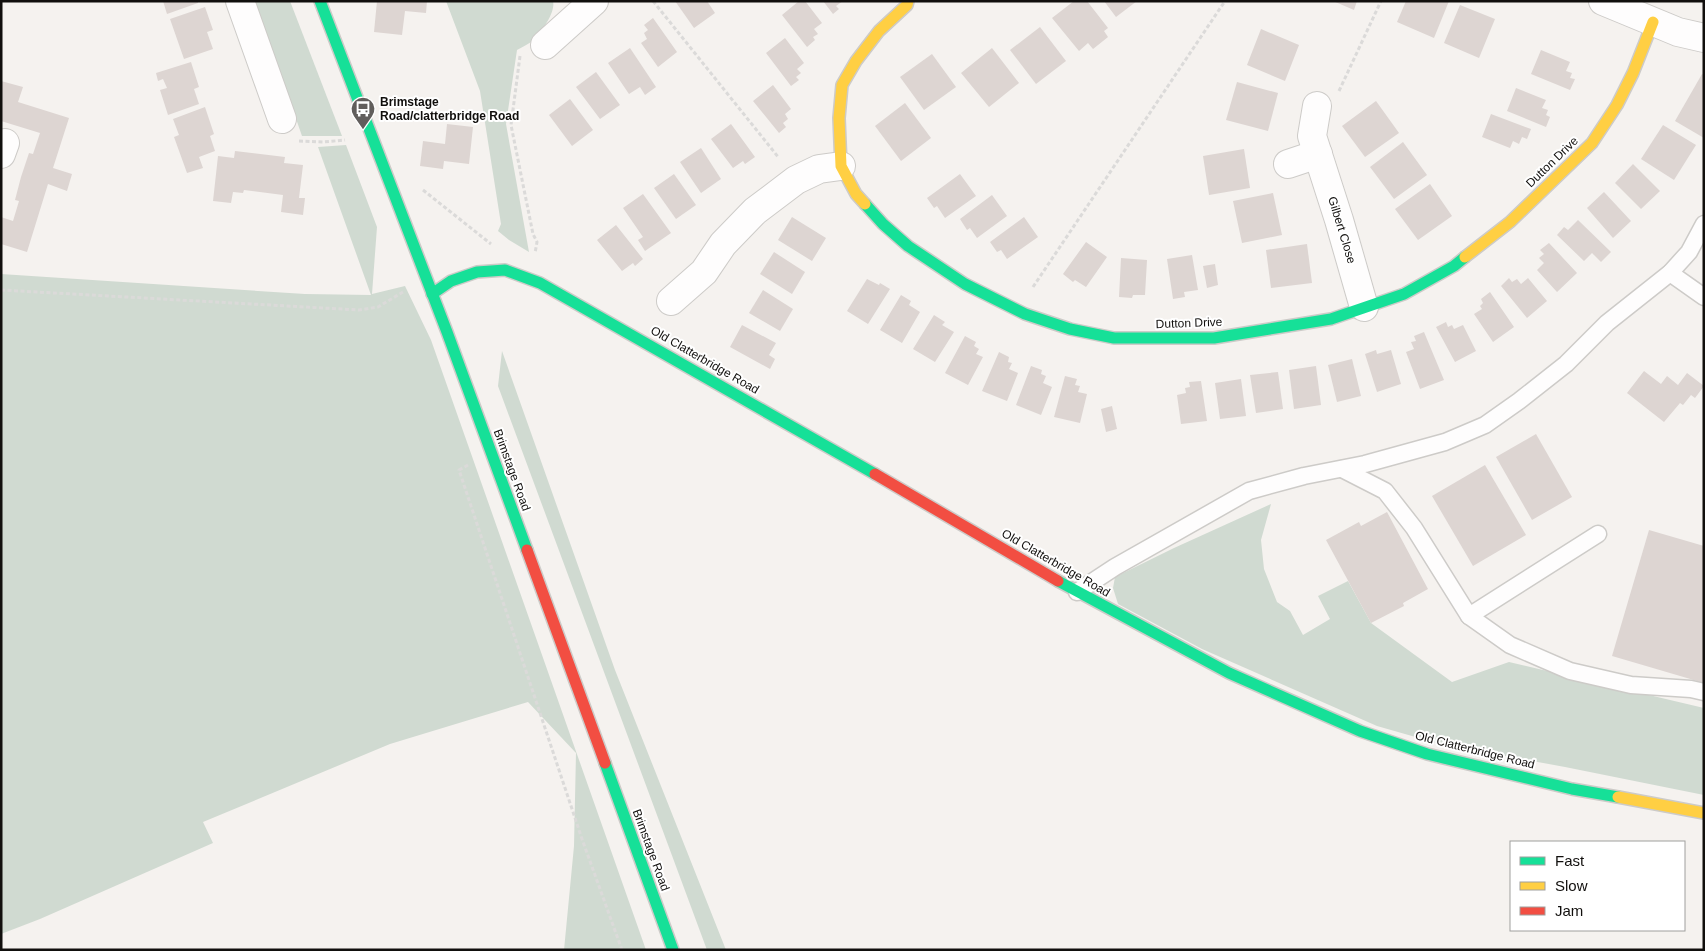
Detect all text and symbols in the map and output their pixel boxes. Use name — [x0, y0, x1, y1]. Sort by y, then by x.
place label: Brimstage Road/clatterbridge Road — [380, 95, 519, 123]
bus stop icon: Brimstage Road/clatterbridge Road — [350, 96, 376, 130]
street label: Dutton Drive — [1523, 134, 1581, 190]
street label: Gilbert Close — [1325, 195, 1359, 266]
street label: Dutton Drive — [1155, 315, 1223, 331]
street label: Old Clatterbridge Road — [648, 323, 762, 397]
street label: Brimstage Road — [491, 427, 533, 513]
street label: Old Clatterbridge Road — [999, 526, 1113, 600]
street label: Old Clatterbridge Road — [1414, 728, 1536, 772]
street label: Brimstage Road — [630, 807, 672, 893]
legend — [1510, 841, 1685, 931]
text: Fast — [1555, 852, 1585, 869]
text: Slow — [1555, 877, 1588, 894]
text: Jam — [1555, 902, 1583, 919]

